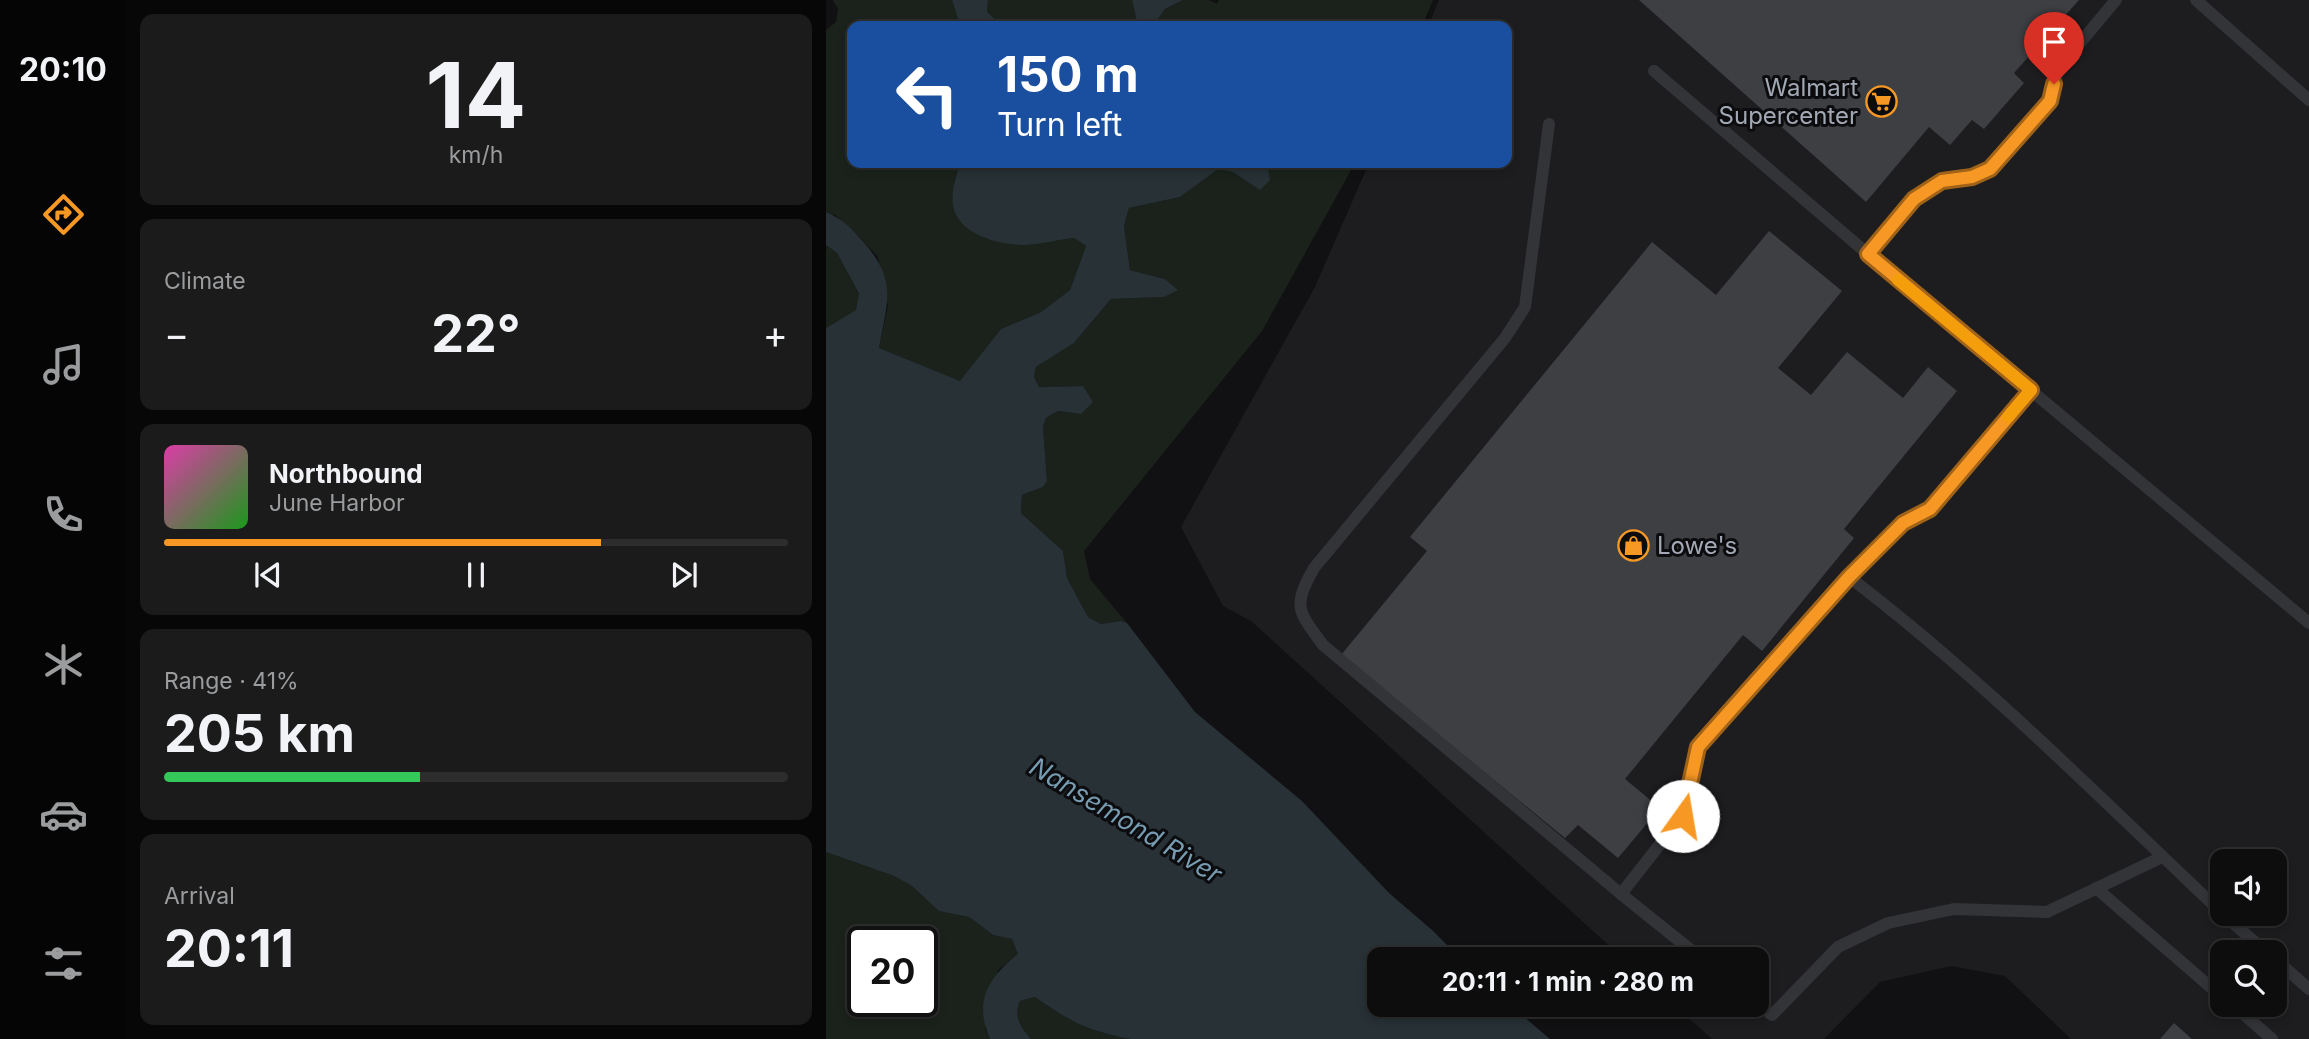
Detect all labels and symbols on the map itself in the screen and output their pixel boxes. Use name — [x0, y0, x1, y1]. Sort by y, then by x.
pin — [2024, 12.0, 2084, 84]
place label: Walmart Supercenter — [1719, 73, 1858, 130]
supermarket icon: Walmart Supercenter — [1864, 84, 1898, 118]
shop icon: Lowe's — [1617, 528, 1651, 562]
place label: Lowe's — [1657, 531, 1737, 560]
water label: Nansemond River — [1024, 750, 1229, 890]
position arrow — [1646, 779, 1720, 853]
speed limit sign: 20 — [847, 926, 938, 1017]

